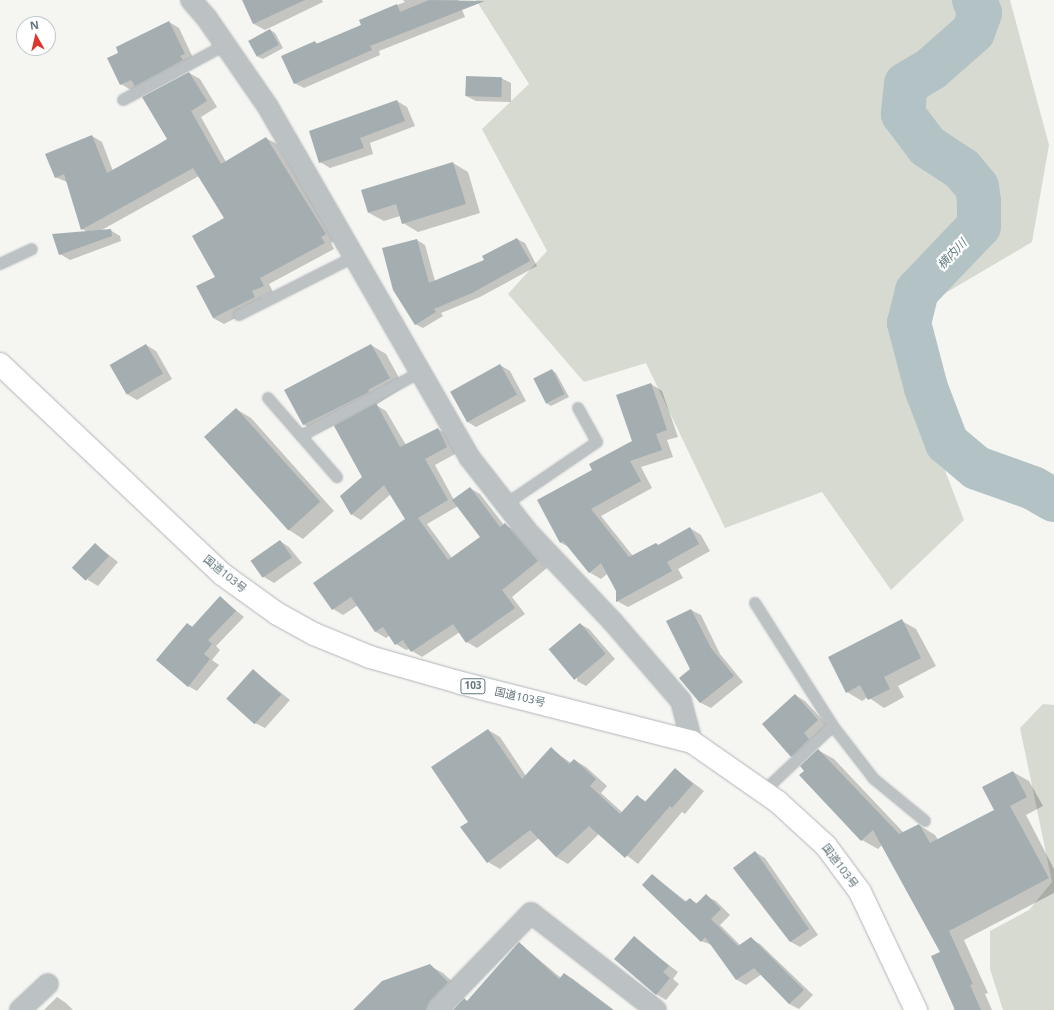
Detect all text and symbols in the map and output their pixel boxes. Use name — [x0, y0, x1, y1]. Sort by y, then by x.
north arrow — [16, 16, 56, 56]
text: N — [29, 17, 40, 33]
water label: 横内川 — [934, 236, 970, 272]
street label: 国道103号 — [201, 553, 249, 595]
road number: 103 — [460, 678, 486, 694]
street label: 国道103号 — [493, 685, 547, 709]
street label: 国道103号 — [819, 841, 861, 891]

